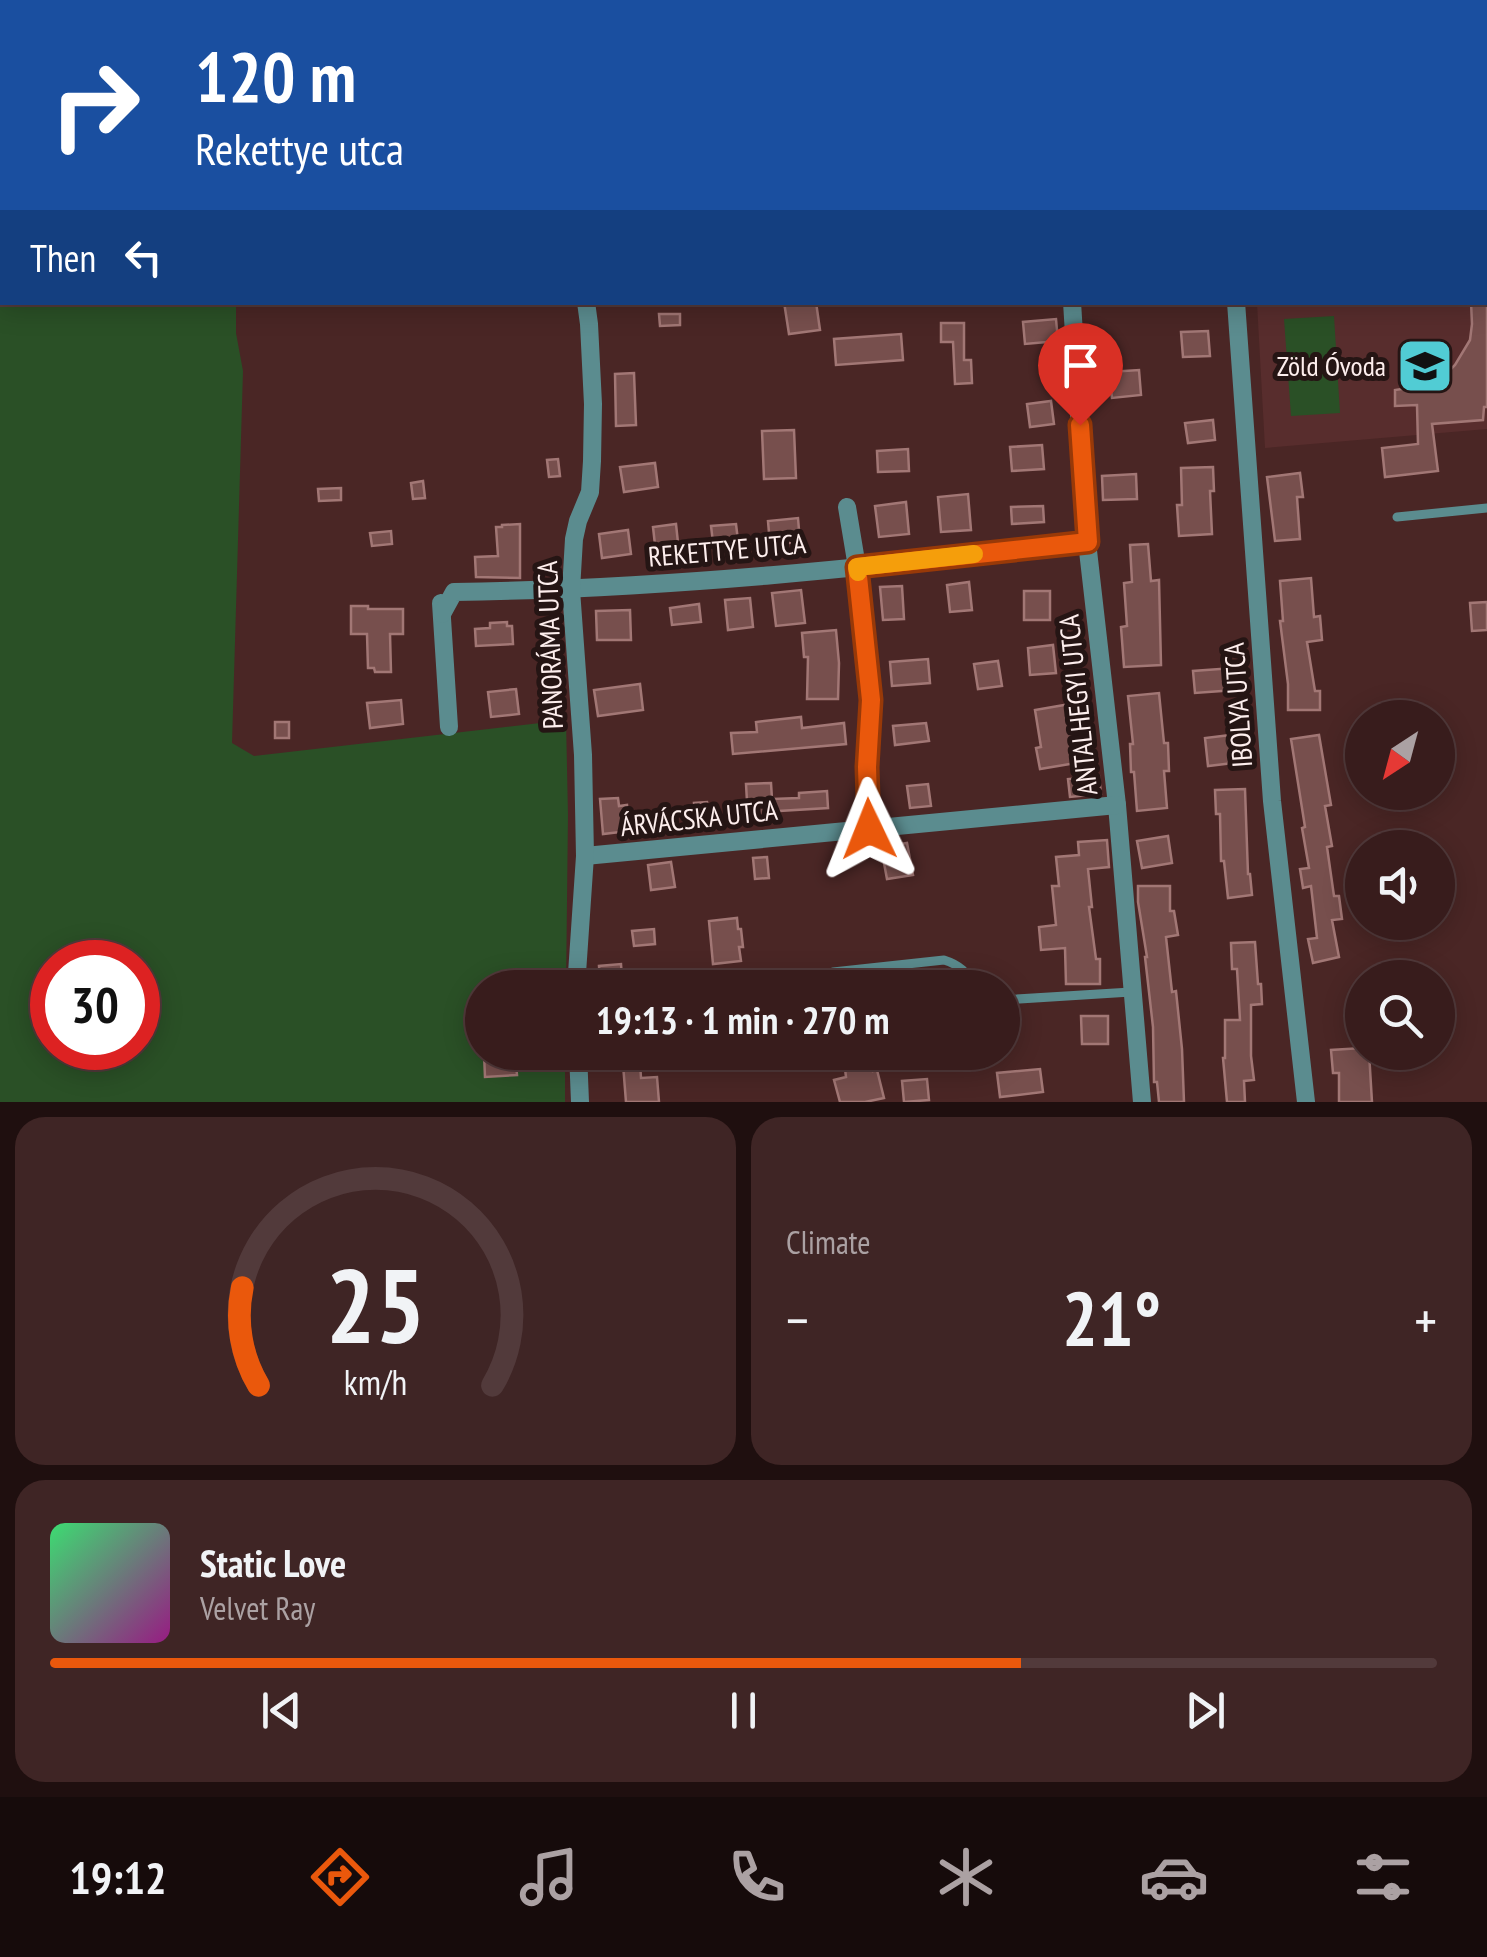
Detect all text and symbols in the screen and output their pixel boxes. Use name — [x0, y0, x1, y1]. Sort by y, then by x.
text: 120 m — [195, 31, 356, 121]
icon: right — [30, 40, 160, 170]
text: Rekettye utca — [195, 119, 404, 177]
icon: left — [116, 230, 171, 285]
text: Then — [30, 233, 96, 282]
pin — [1038, 323, 1123, 426]
school or university icon: Zöld Óvoda — [1395, 336, 1455, 396]
icon: arrive — [1053, 338, 1108, 393]
place label: Zöld Óvoda — [1277, 347, 1386, 384]
street label: REKETTYE UTCA — [646, 524, 808, 575]
street label: PANORÁMA UTCA — [528, 559, 571, 730]
street label: ANTALHEGYI UTCA — [1050, 612, 1105, 797]
street label: IBOLYA UTCA — [1215, 641, 1260, 769]
north arrow — [1345, 700, 1455, 810]
map controls — [1345, 700, 1455, 1070]
position arrow — [817, 777, 921, 881]
street label: ÁRVÁCSKA UTCA — [619, 791, 780, 844]
button: sound — [1345, 830, 1455, 940]
speed limit sign: 30 — [30, 940, 160, 1070]
button: search — [1345, 960, 1455, 1070]
text: 19:13 · 1 min · 270 m — [596, 995, 889, 1044]
text: Climate — [786, 1221, 870, 1263]
text: 25 — [326, 1237, 425, 1372]
text: 21° — [1062, 1270, 1161, 1367]
text: − — [786, 1284, 809, 1355]
text: + — [1414, 1284, 1437, 1355]
text: km/h — [344, 1359, 407, 1405]
text: Static Love — [200, 1538, 346, 1587]
text: Velvet Ray — [200, 1587, 315, 1629]
icon: previous — [254, 1683, 309, 1738]
icon: pause — [716, 1683, 771, 1738]
icon: next — [1178, 1683, 1233, 1738]
icon: directions — [305, 1842, 375, 1912]
icon: music — [514, 1842, 584, 1912]
icon: phone — [722, 1842, 792, 1912]
icon: climate — [931, 1842, 1001, 1912]
icon: car — [1139, 1842, 1209, 1912]
icon: filters — [1348, 1842, 1418, 1912]
text: 19:12 — [69, 1848, 167, 1906]

